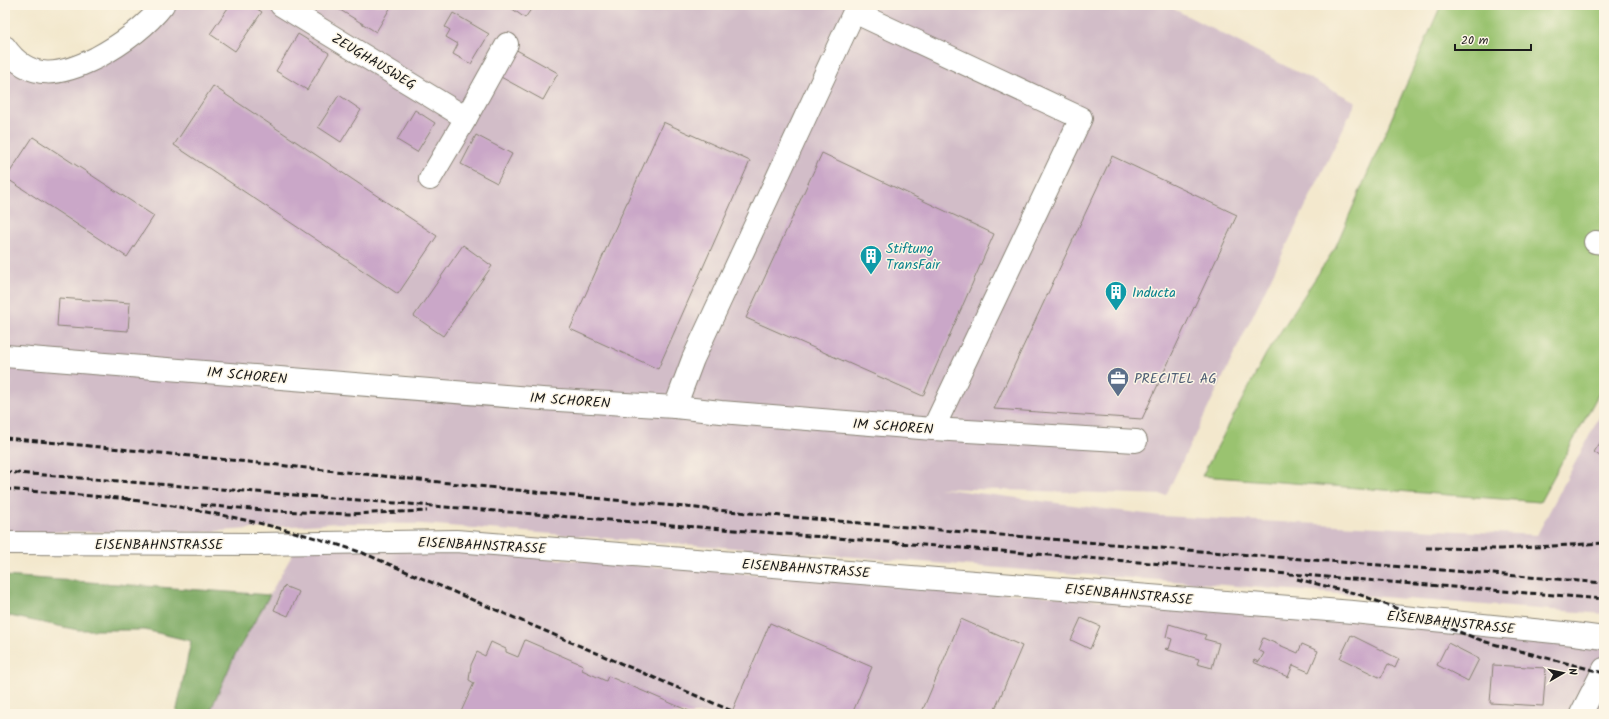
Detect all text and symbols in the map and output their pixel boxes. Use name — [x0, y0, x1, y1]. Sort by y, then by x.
scale bar — [1455, 26, 1531, 52]
street label: ZEUGHAUSWEG — [327, 28, 420, 96]
text: 20 m — [1461, 31, 1489, 50]
place label: Stiftung TransFair — [886, 238, 941, 276]
building icon: Stiftung TransFair — [858, 243, 884, 276]
building icon: Inducta — [1103, 279, 1129, 312]
place label: Inducta — [1132, 282, 1176, 304]
street label: IM SCHOREN — [206, 362, 289, 391]
office icon: PRECITEL AG — [1105, 365, 1131, 398]
place label: PRECITEL AG — [1134, 368, 1217, 390]
street label: IM SCHOREN — [529, 387, 611, 415]
street label: IM SCHOREN — [852, 413, 934, 441]
street label: EISENBAHNSTRASSE — [417, 532, 548, 560]
street label: EISENBAHNSTRASSE — [95, 534, 224, 556]
street label: EISENBAHNSTRASSE — [741, 554, 872, 585]
street label: EISENBAHNSTRASSE — [1064, 578, 1195, 612]
street label: EISENBAHNSTRASSE — [1386, 605, 1517, 641]
north arrow — [1543, 653, 1583, 693]
text: N — [1562, 667, 1581, 676]

